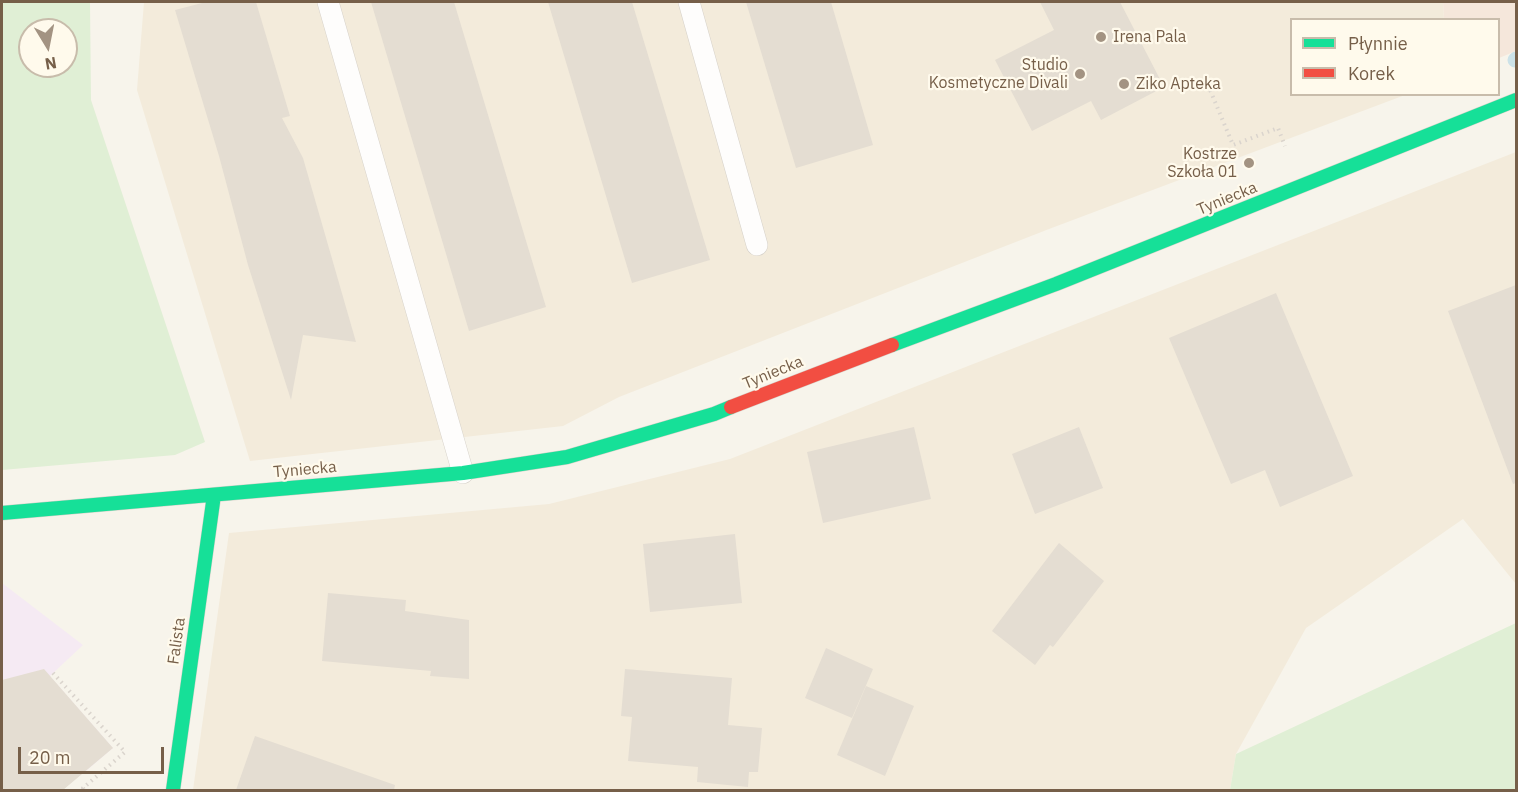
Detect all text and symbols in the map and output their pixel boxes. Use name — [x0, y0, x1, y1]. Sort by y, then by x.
north arrow — [18, 18, 78, 78]
legend — [1290, 18, 1500, 96]
place label: Irena Pala — [1113, 27, 1186, 47]
marker: Irena Pala — [1094, 30, 1108, 44]
text: Płynnie — [1348, 32, 1408, 55]
text: N — [43, 53, 58, 75]
place label: Studio Kosmetyczne Divali — [929, 55, 1068, 93]
text: Korek — [1348, 62, 1395, 85]
marker: Studio Kosmetyczne Divali — [1073, 67, 1087, 81]
place label: Ziko Apteka — [1136, 74, 1221, 94]
marker: Ziko Apteka — [1117, 77, 1131, 91]
place label: Kostrze Szkoła 01 — [1167, 144, 1237, 182]
marker: Kostrze Szkoła 01 — [1242, 156, 1256, 170]
street label: Tyniecka — [1194, 178, 1260, 220]
street label: Tyniecka — [740, 352, 806, 394]
street label: Tyniecka — [273, 458, 337, 482]
street label: Falista — [164, 616, 190, 666]
scale bar — [21, 735, 166, 773]
text: 20 m — [29, 746, 71, 769]

